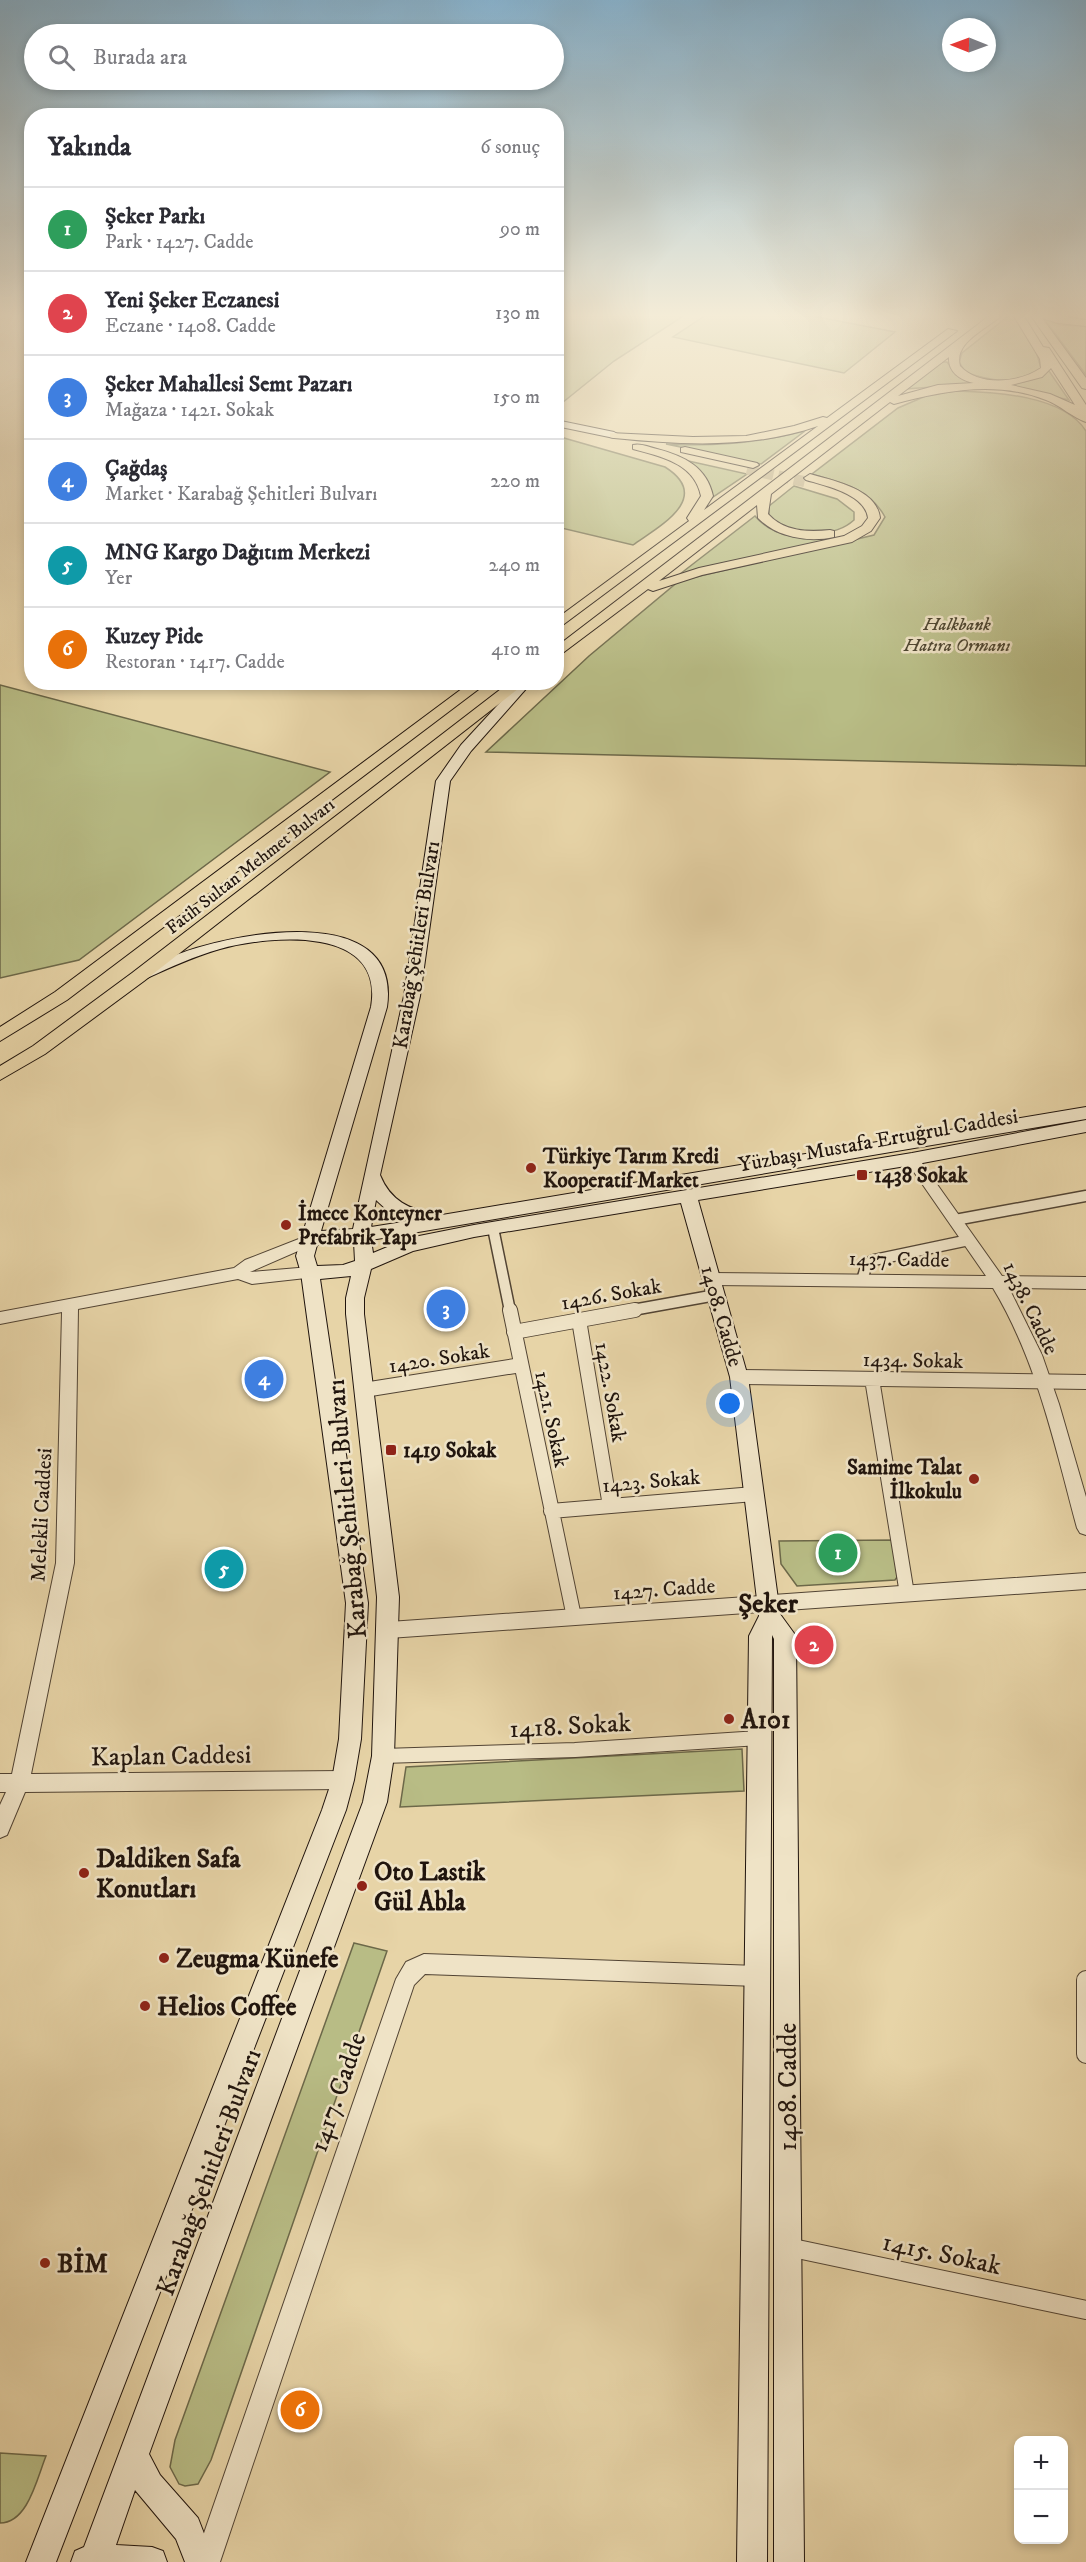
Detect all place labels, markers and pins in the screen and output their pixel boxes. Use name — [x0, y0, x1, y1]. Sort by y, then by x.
place label: Türkiye Tarım Kredi Kooperatif Market — [542, 1144, 720, 1194]
marker: Türkiye Tarım Kredi Kooperatif Market — [524, 1161, 538, 1175]
place label: 1438 Sokak — [874, 1163, 968, 1189]
marker: 1438 Sokak — [855, 1168, 869, 1182]
place label: İmece Konteyner Prefabrik Yapı — [298, 1199, 443, 1251]
marker: İmece Konteyner Prefabrik Yapı — [279, 1218, 293, 1232]
pin: 3 — [426, 1286, 466, 1332]
pin: 4 — [244, 1356, 284, 1402]
place label: 1419 Sokak — [403, 1438, 497, 1464]
marker: 1419 Sokak — [384, 1443, 398, 1457]
place label: Samime Talat İlkokulu — [847, 1455, 962, 1505]
marker: Samime Talat İlkokulu — [967, 1472, 981, 1486]
pin: 1 — [818, 1530, 858, 1576]
pin: 5 — [204, 1546, 244, 1592]
pin: 2 — [794, 1622, 834, 1668]
place label: A101 — [740, 1704, 790, 1737]
marker: A101 — [722, 1712, 736, 1726]
place label: Daldiken Safa Konutları — [96, 1843, 241, 1906]
place label: Oto Lastik Gül Abla — [374, 1856, 486, 1919]
marker: Daldiken Safa Konutları — [77, 1866, 91, 1880]
marker: Oto Lastik Gül Abla — [355, 1879, 369, 1893]
place label: Zeugma Künefe — [176, 1943, 339, 1976]
marker: Zeugma Künefe — [157, 1951, 171, 1965]
place label: Helios Coffee — [157, 1991, 297, 2024]
marker: Helios Coffee — [138, 1999, 152, 2013]
place label: BİM — [57, 2247, 108, 2281]
marker: BİM — [38, 2256, 52, 2270]
pin: 6 — [280, 2388, 320, 2432]

